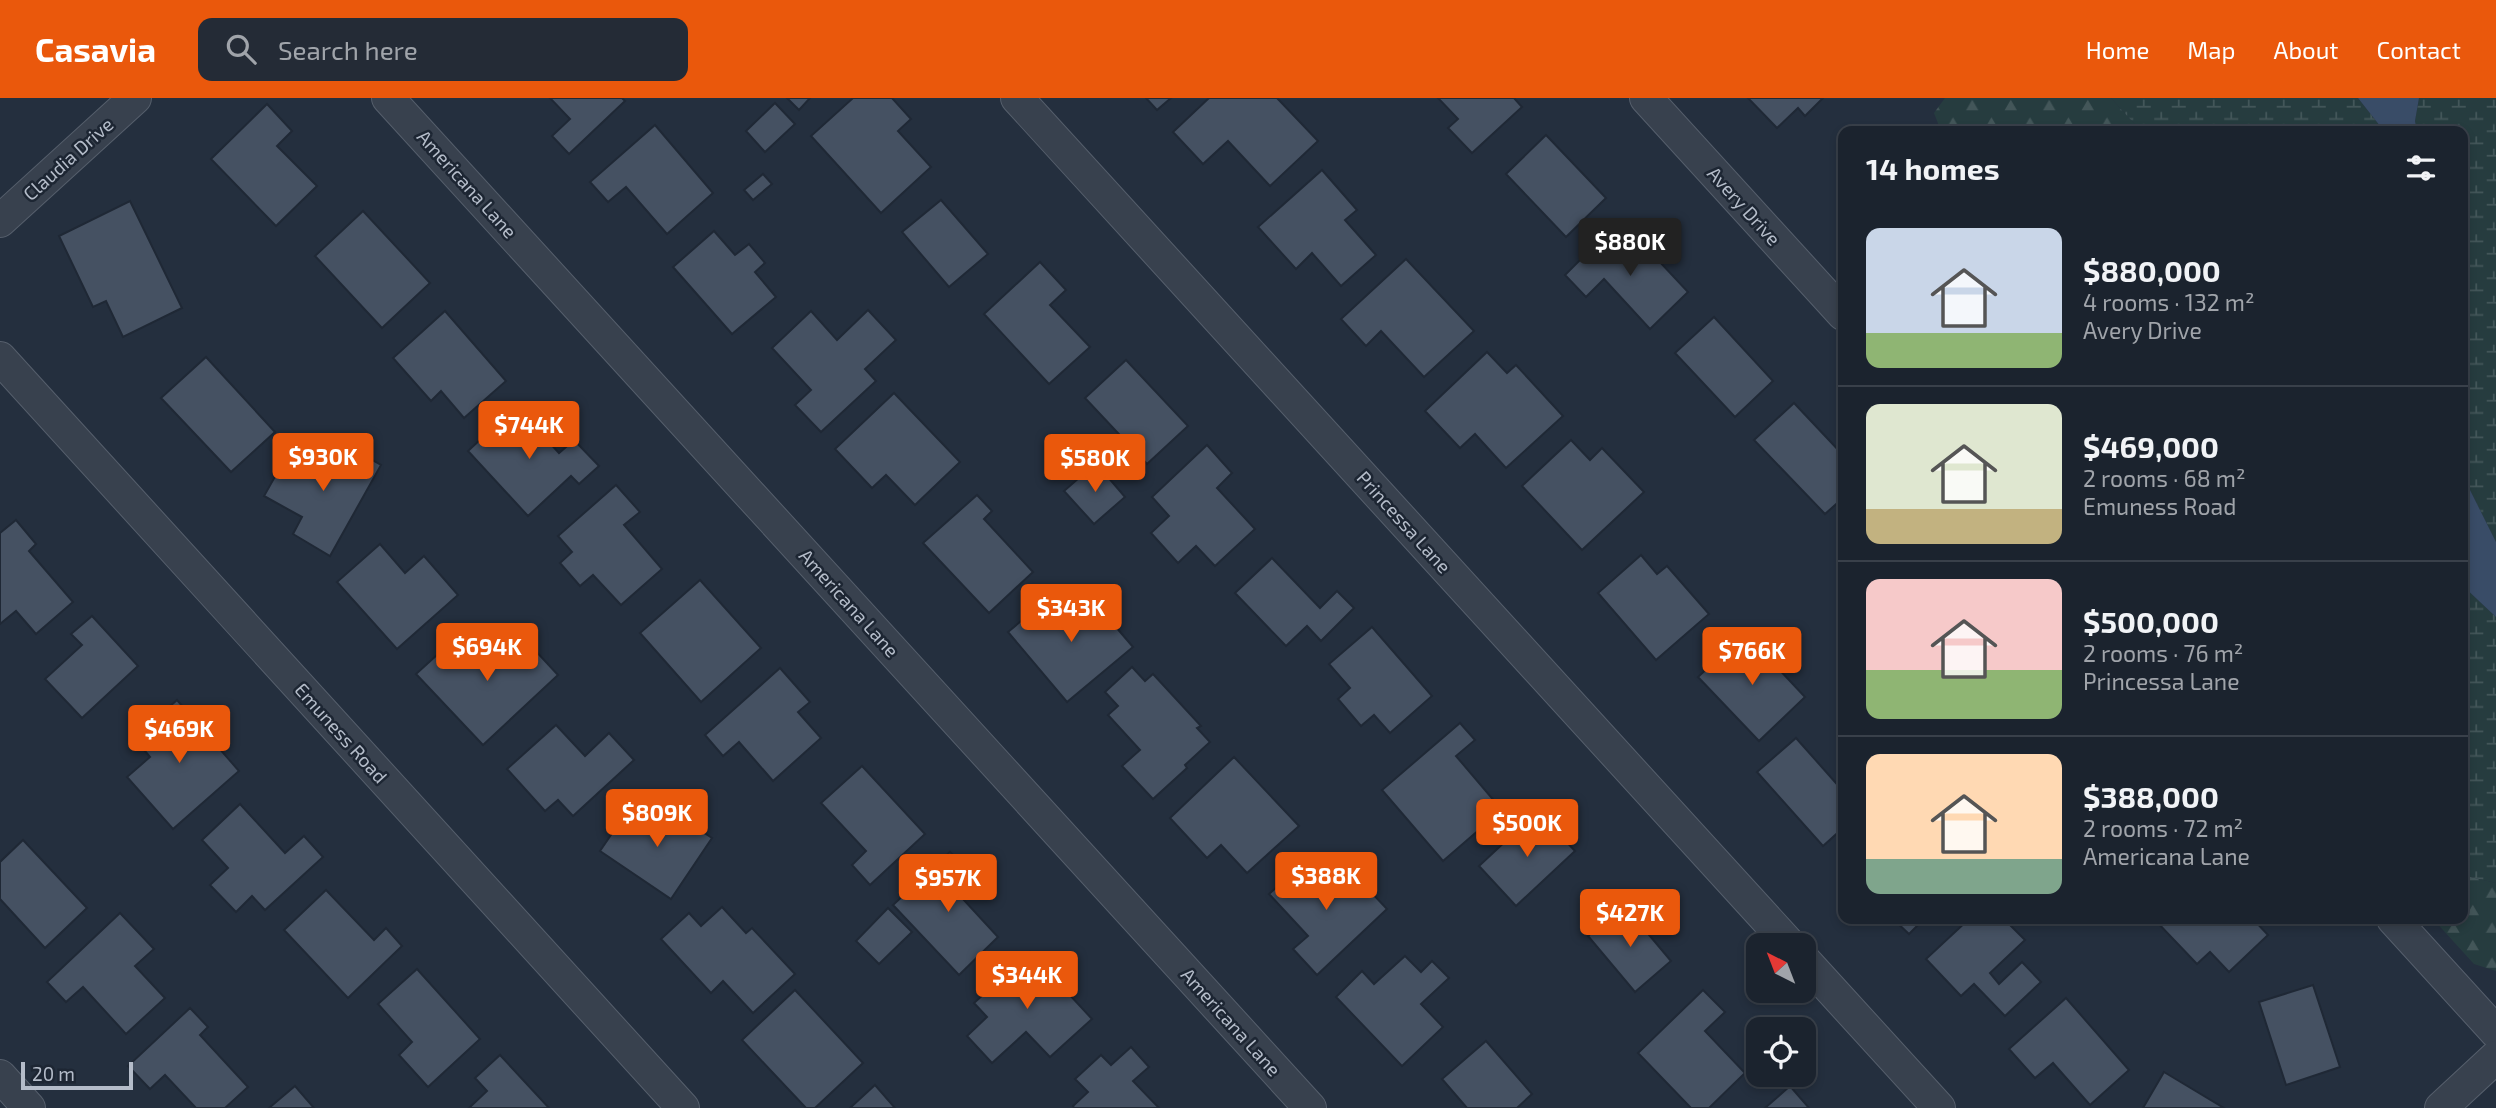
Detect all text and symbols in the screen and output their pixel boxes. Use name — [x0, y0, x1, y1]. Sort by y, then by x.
search box — [198, 18, 688, 81]
text: Casavia — [35, 29, 156, 69]
icon: search — [222, 30, 260, 68]
text: Search here — [278, 34, 418, 65]
text: Home — [2086, 35, 2149, 64]
text: Map — [2187, 35, 2235, 64]
text: About — [2273, 35, 2339, 64]
text: Contact — [2377, 35, 2461, 64]
street label: Claudia Drive — [18, 112, 117, 205]
street label: Americana Lane — [413, 125, 522, 243]
icon: filters — [2402, 149, 2440, 187]
text: 14 homes — [1866, 150, 2000, 186]
street label: Avery Drive — [1703, 161, 1786, 250]
pin: $880K — [1581, 218, 1679, 278]
text: $880K — [1594, 227, 1666, 255]
text: $880,000 — [2083, 252, 2221, 288]
icon: home — [1922, 256, 2006, 340]
text: 4 rooms · 132 m² — [2083, 288, 2255, 316]
text: Avery Drive — [2083, 316, 2202, 344]
pin: $744K — [480, 402, 578, 461]
text: $744K — [494, 410, 564, 438]
text: $469,000 — [2083, 428, 2219, 464]
icon: home — [1922, 432, 2006, 516]
pin: $930K — [274, 434, 372, 493]
pin: $580K — [1046, 434, 1144, 494]
text: $930K — [288, 442, 358, 470]
text: $580K — [1060, 443, 1130, 471]
text: 2 rooms · 68 m² — [2083, 464, 2246, 492]
street label: Princessa Lane — [1353, 466, 1456, 577]
text: Emuness Road — [2083, 492, 2236, 520]
street label: Americana Lane — [795, 544, 904, 662]
pin: $343K — [1022, 584, 1120, 644]
text: $343K — [1037, 593, 1105, 621]
text: $500,000 — [2083, 603, 2219, 639]
icon: home — [1922, 607, 2006, 691]
pin: $694K — [438, 624, 536, 683]
pin: $766K — [1703, 628, 1801, 687]
text: $694K — [452, 632, 522, 660]
text: $766K — [1718, 636, 1786, 664]
text: 2 rooms · 76 m² — [2083, 639, 2243, 667]
text: Princessa Lane — [2083, 667, 2240, 695]
street label: Emuness Road — [290, 678, 392, 787]
pin: $469K — [130, 706, 228, 765]
text: $469K — [144, 714, 214, 742]
text: $388,000 — [2083, 778, 2219, 814]
icon: home — [1922, 782, 2006, 866]
pin: $809K — [608, 790, 706, 849]
text: $809K — [622, 798, 692, 826]
pin: $500K — [1478, 800, 1576, 859]
text: $500K — [1492, 808, 1562, 836]
text: 2 rooms · 72 m² — [2083, 814, 2243, 842]
text: Americana Lane — [2083, 842, 2250, 870]
pin: $388K — [1277, 852, 1375, 912]
pin: $957K — [899, 854, 997, 914]
text: $388K — [1291, 861, 1361, 889]
text: $957K — [915, 863, 981, 891]
pin: $427K — [1581, 890, 1679, 949]
text: $427K — [1596, 898, 1664, 926]
north arrow — [1746, 933, 1816, 1003]
map controls — [1746, 933, 1816, 1087]
pin: $344K — [978, 951, 1076, 1011]
text: $344K — [992, 960, 1062, 988]
street label: Americana Lane — [1177, 963, 1286, 1081]
button: locate — [1746, 1017, 1816, 1087]
scale bar — [21, 1059, 133, 1091]
text: 20 m — [32, 1062, 75, 1085]

